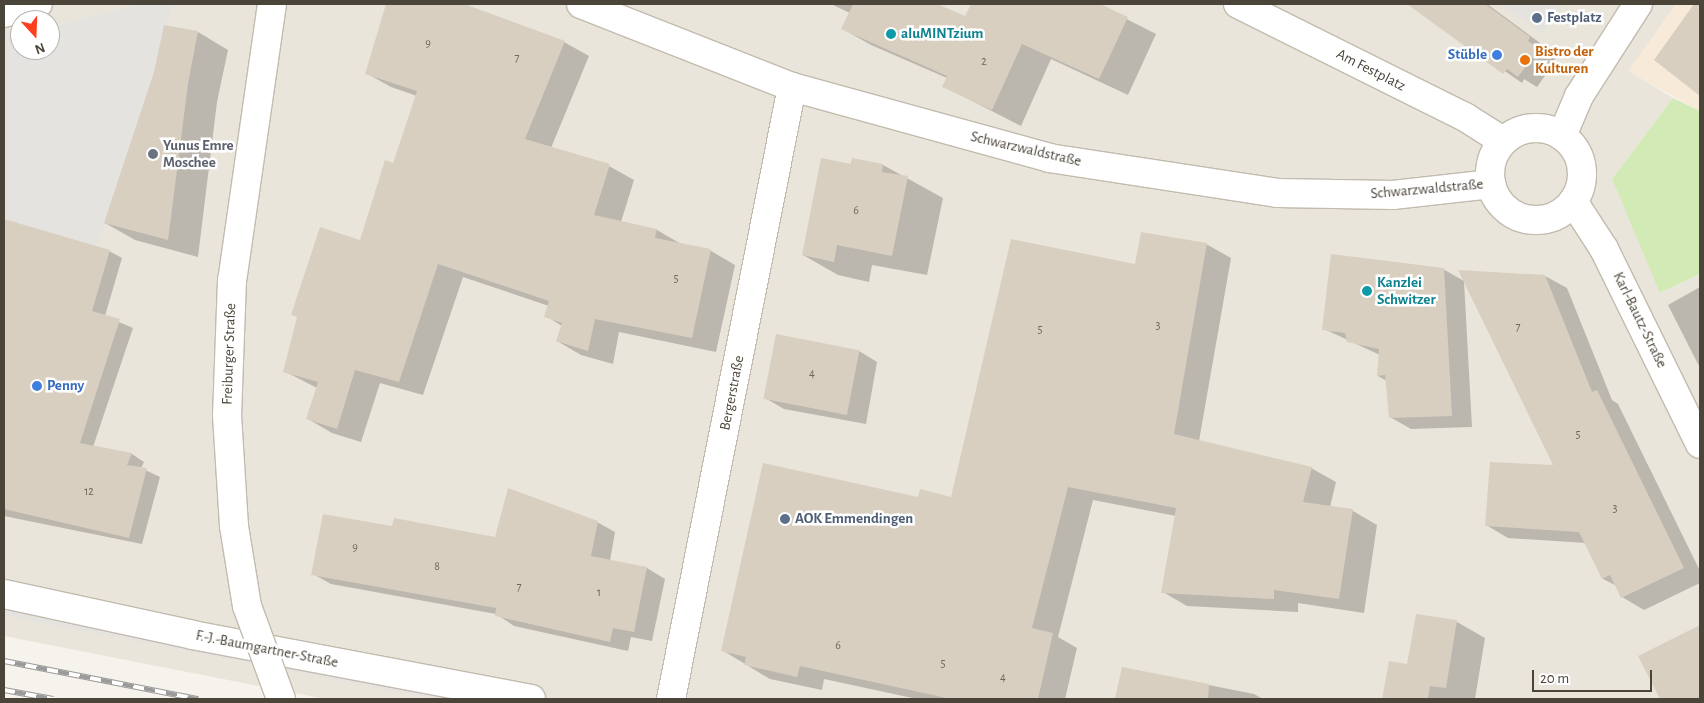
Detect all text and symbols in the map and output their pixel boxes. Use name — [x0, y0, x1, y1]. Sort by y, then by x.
place label: Festplatz — [1547, 9, 1602, 27]
north arrow — [10, 10, 60, 60]
marker: Festplatz — [1531, 12, 1543, 24]
place label: aluMINTzium — [901, 25, 983, 43]
marker: aluMINTzium — [885, 28, 897, 40]
house number: 9 — [425, 37, 431, 51]
text: N — [33, 40, 47, 56]
place label: Bistro der Kulturen — [1535, 42, 1594, 77]
street label: Am Festplatz — [1333, 45, 1409, 95]
place label: Stüble — [1448, 46, 1487, 64]
marker: Stüble — [1491, 49, 1503, 61]
house number: 7 — [514, 51, 520, 65]
marker: Bistro der Kulturen — [1519, 54, 1531, 66]
house number: 2 — [981, 55, 987, 69]
street label: Schwarzwaldstraße — [969, 127, 1083, 171]
place label: Yunus Emre Moschee — [163, 136, 234, 171]
marker: Yunus Emre Moschee — [147, 148, 159, 160]
street label: Schwarzwaldstraße — [1370, 175, 1484, 203]
house number: 6 — [853, 204, 859, 218]
street label: Karl-Bautz-Straße — [1609, 269, 1671, 371]
house number: 5 — [673, 272, 679, 286]
place label: Kanzlei Schwitzer — [1377, 273, 1436, 308]
marker: Kanzlei Schwitzer — [1361, 285, 1373, 297]
street label: Freiburger Straße — [218, 303, 240, 405]
house number: 3 — [1156, 319, 1160, 333]
house number: 7 — [1515, 320, 1521, 334]
house number: 5 — [1037, 323, 1043, 337]
street label: Bergerstraße — [716, 354, 748, 432]
house number: 4 — [809, 367, 815, 381]
place label: Penny — [47, 377, 84, 395]
marker: Penny — [31, 380, 43, 392]
house number: 5 — [1575, 428, 1581, 442]
house number: 12 — [84, 485, 94, 499]
house number: 3 — [1613, 502, 1617, 516]
place label: AOK Emmendingen — [795, 510, 913, 528]
marker: AOK Emmendingen — [779, 513, 791, 525]
house number: 9 — [352, 541, 358, 555]
house number: 8 — [434, 560, 440, 574]
house number: 7 — [516, 580, 522, 594]
house number: 1 — [597, 586, 601, 600]
street label: F.-J.-Baumgartner-Straße — [194, 626, 340, 672]
house number: 6 — [835, 639, 841, 653]
house number: 5 — [940, 657, 946, 671]
scale bar — [1534, 660, 1654, 692]
house number: 4 — [1000, 671, 1006, 685]
text: 20 m — [1540, 671, 1569, 686]

